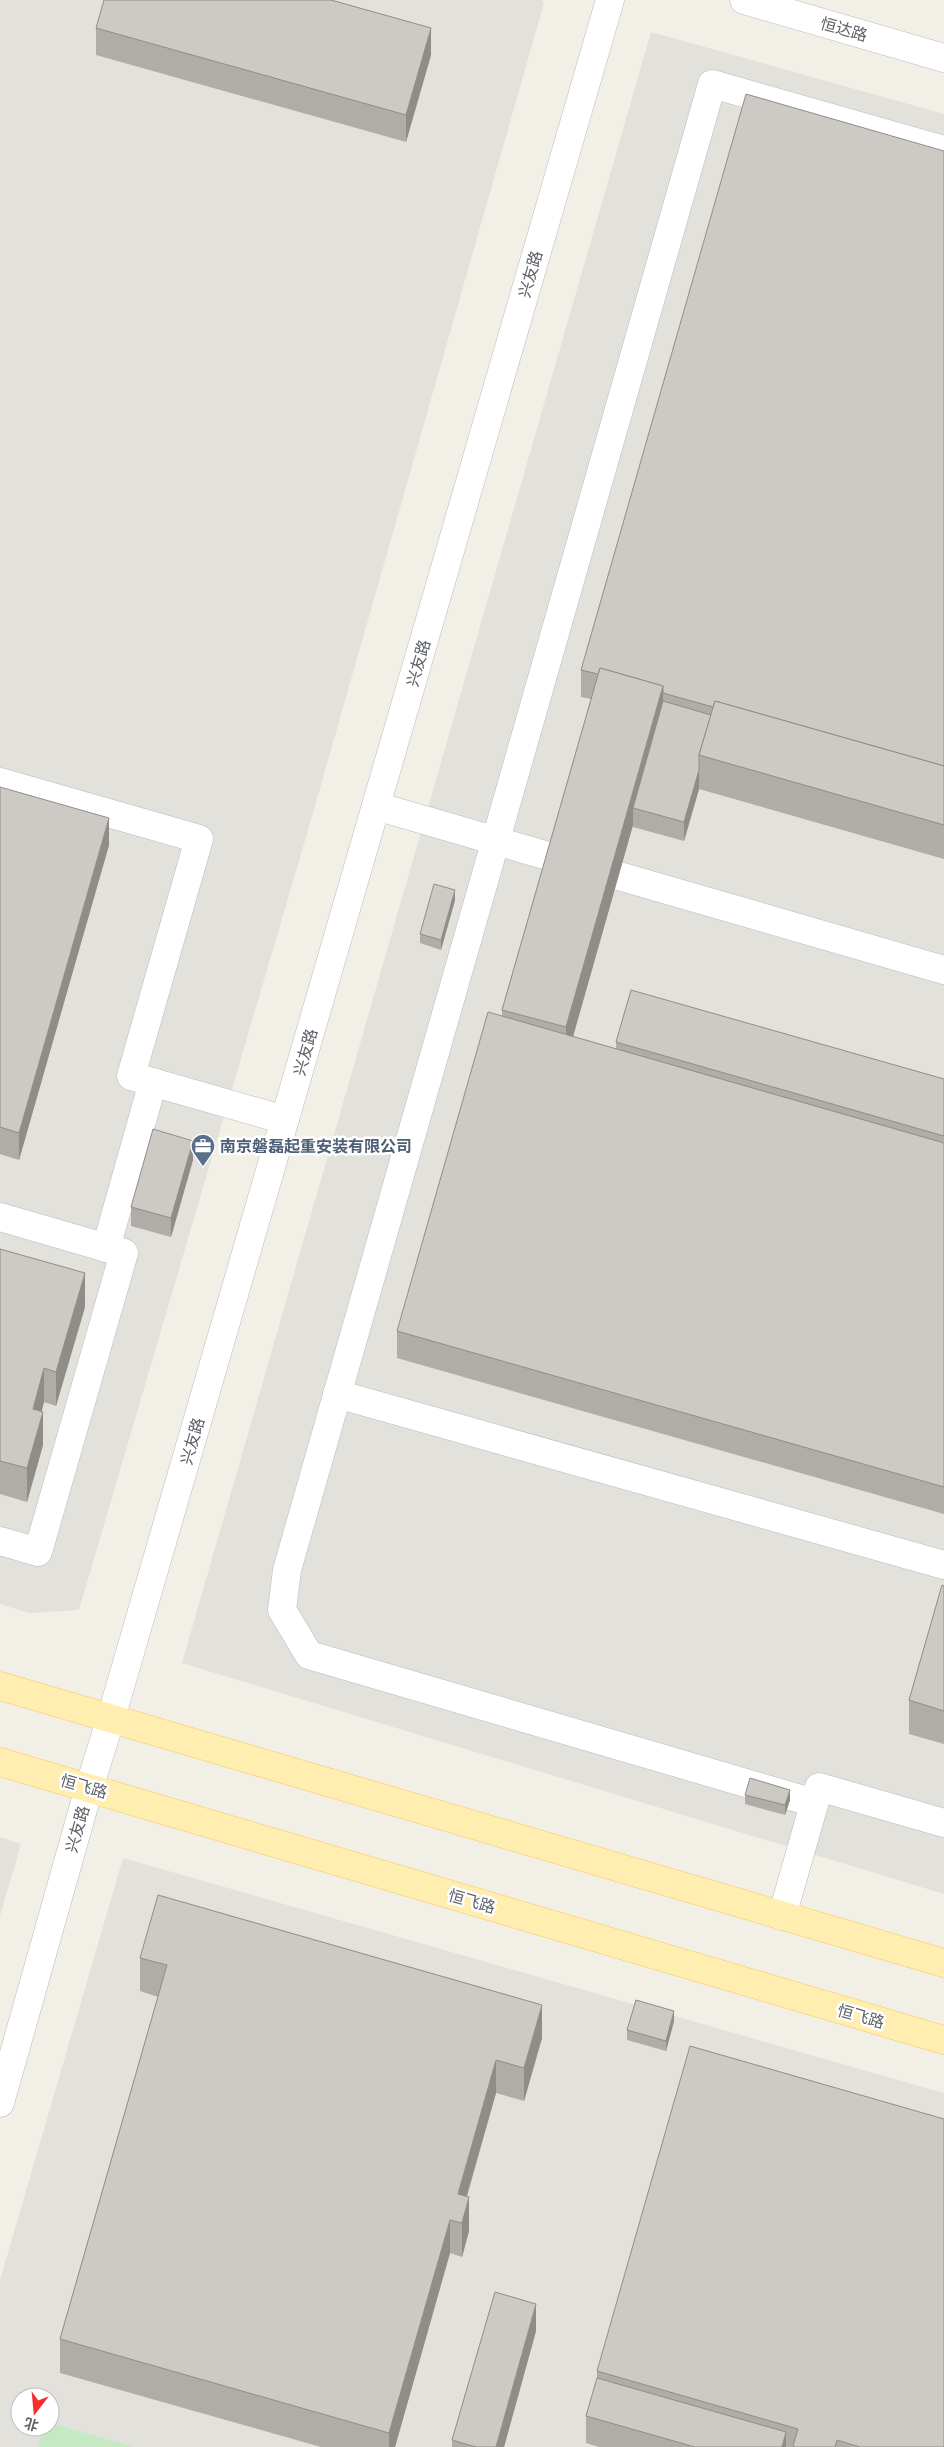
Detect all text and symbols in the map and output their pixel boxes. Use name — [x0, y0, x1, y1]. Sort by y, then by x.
street label: 恒达路 — [818, 15, 869, 47]
street label: 兴友路 — [516, 249, 548, 300]
street label: 兴友路 — [404, 638, 436, 689]
street label: 兴友路 — [291, 1027, 323, 1078]
office icon: 南京磐磊起重安装有限公司 — [190, 1133, 216, 1167]
place label: 南京磐磊起重安装有限公司 — [220, 1137, 412, 1158]
street label: 兴友路 — [178, 1416, 210, 1467]
street label: 恒飞路 — [58, 1772, 109, 1804]
street label: 兴友路 — [63, 1804, 95, 1855]
street label: 恒飞路 — [446, 1887, 497, 1919]
street label: 恒飞路 — [835, 2002, 886, 2034]
north arrow — [10, 2387, 60, 2437]
text: 北 — [23, 2413, 41, 2433]

